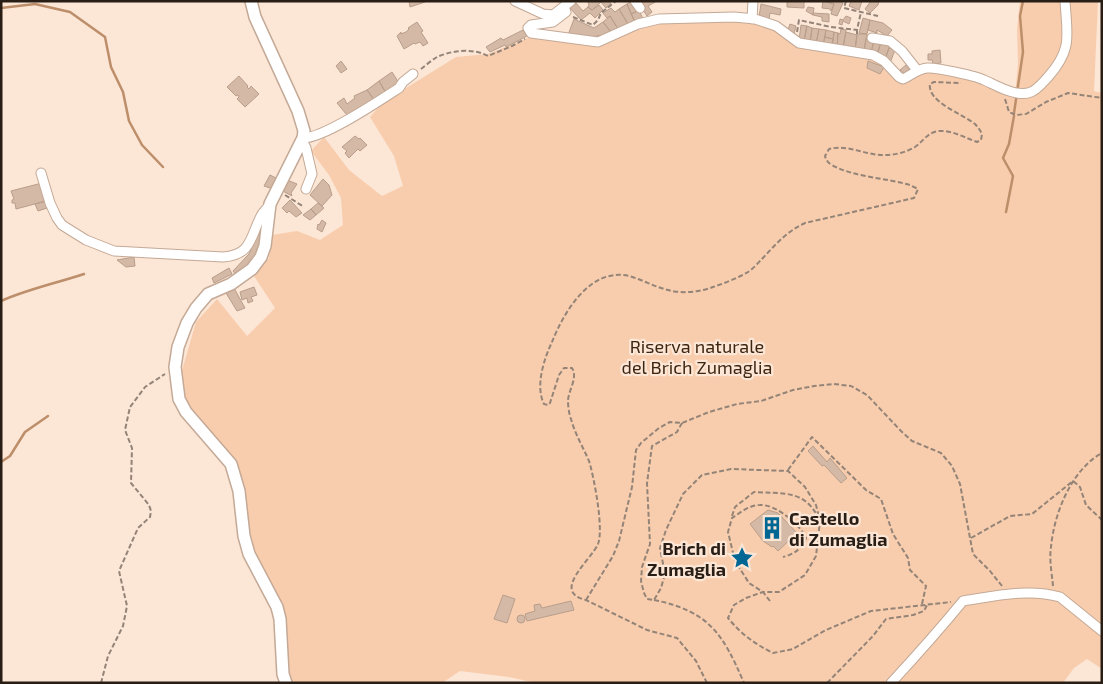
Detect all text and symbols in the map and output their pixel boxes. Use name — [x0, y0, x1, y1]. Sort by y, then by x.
park label: Riserva naturale del Brich Zumaglia — [622, 335, 772, 378]
place label: Castello di Zumaglia — [789, 507, 888, 550]
building icon: Castello di Zumaglia — [759, 515, 785, 541]
place label: Brich di Zumaglia — [647, 537, 726, 580]
place icon: Brich di Zumaglia — [729, 545, 755, 571]

